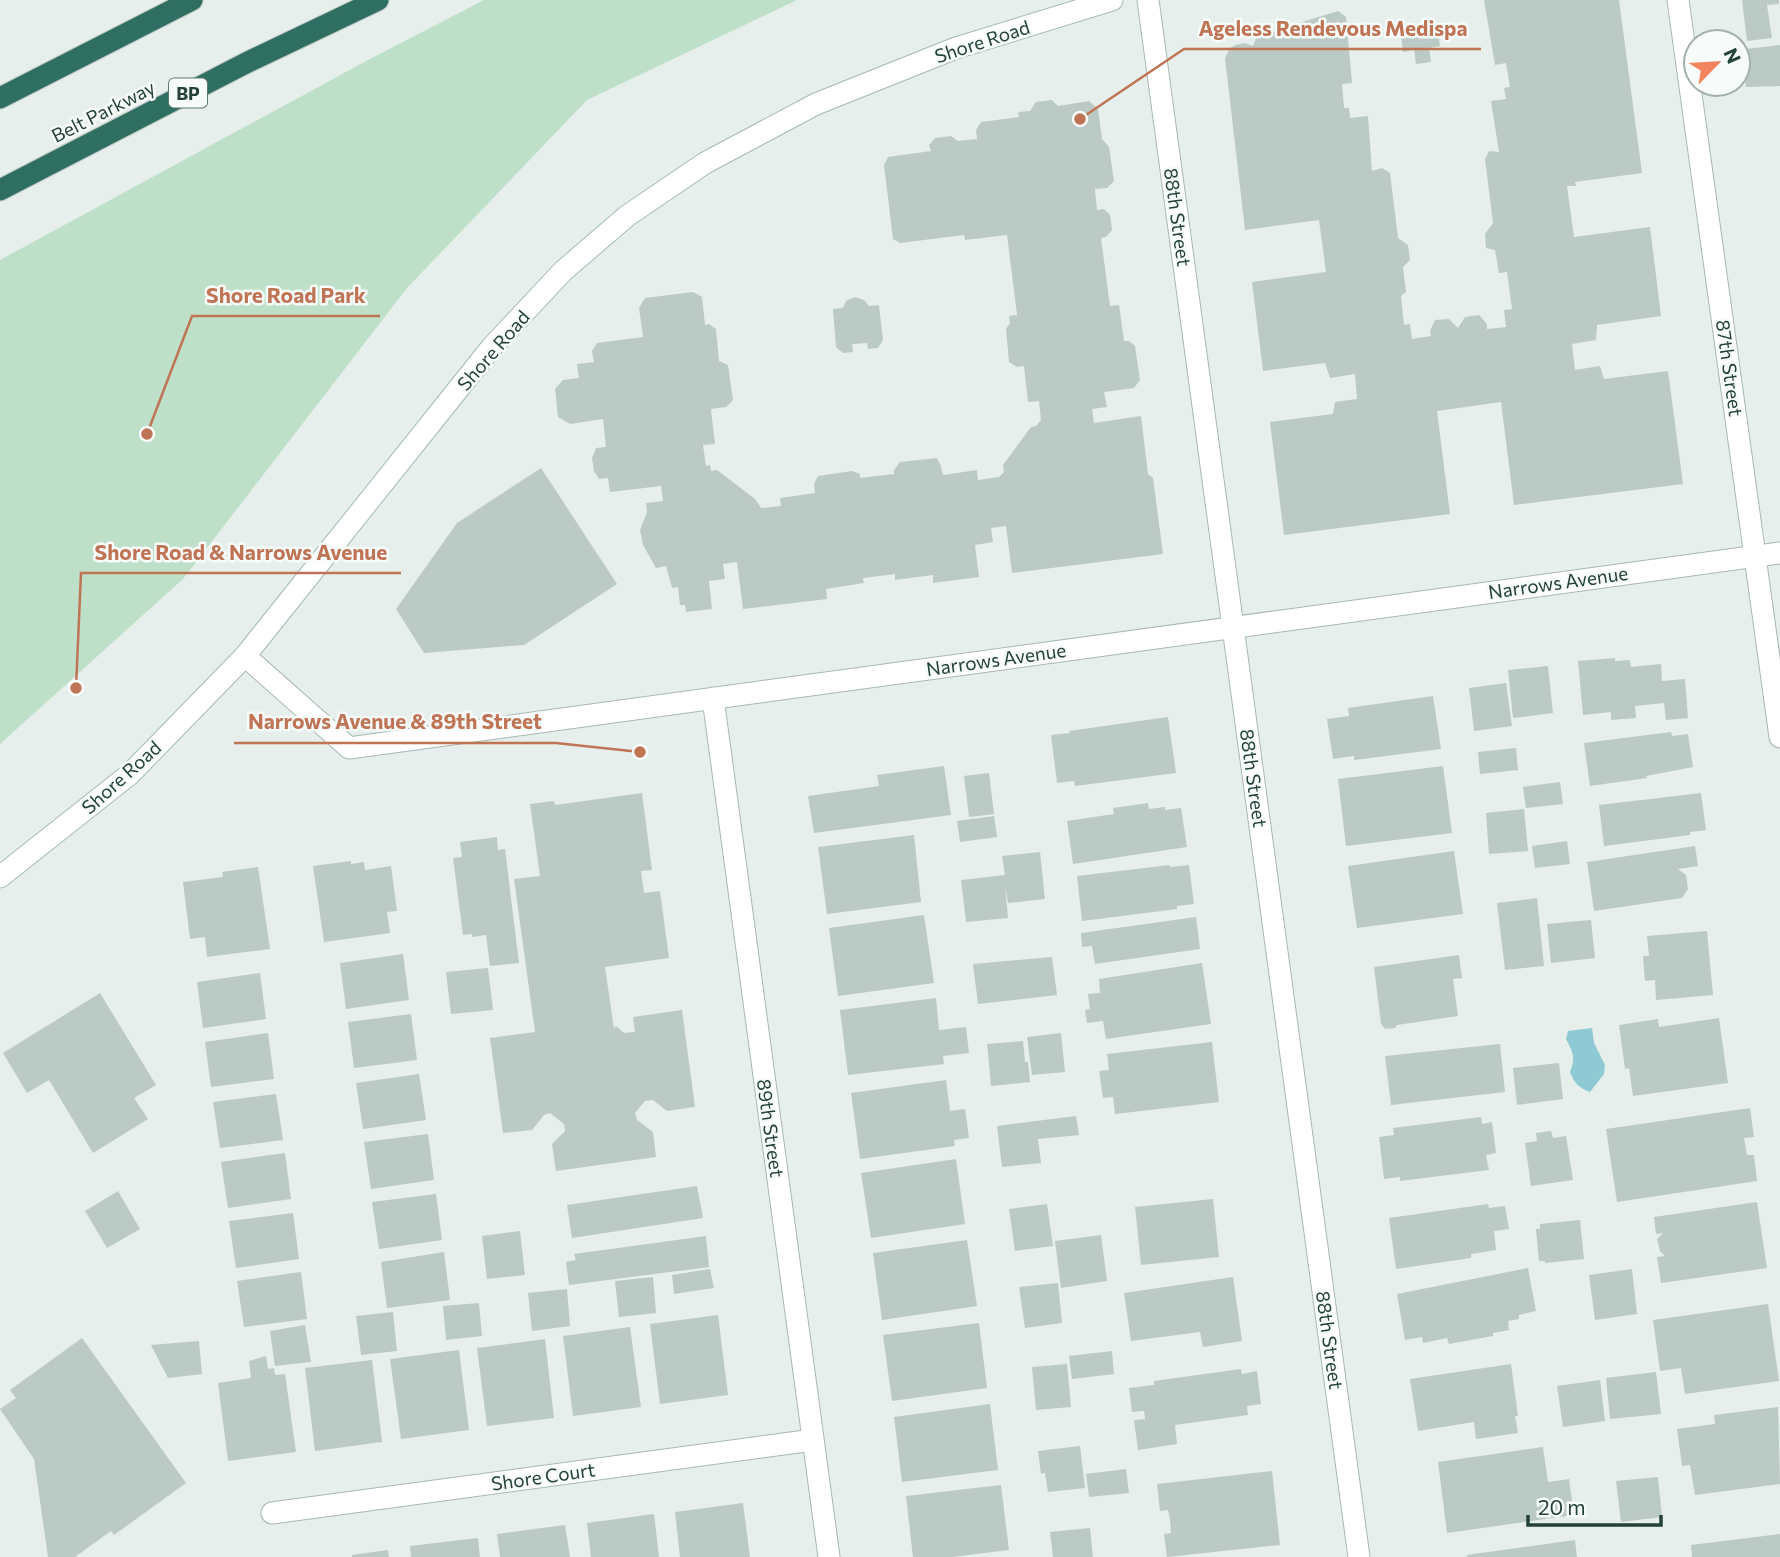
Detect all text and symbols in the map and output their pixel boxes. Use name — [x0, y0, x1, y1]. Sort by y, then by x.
callout: Ageless Rendevous Medispa — [1184, 7, 1481, 49]
street label: Shore Road — [932, 15, 1032, 67]
text: Ageless Rendevous Medispa — [1198, 15, 1468, 40]
north arrow — [1682, 28, 1752, 98]
text: N — [1719, 44, 1746, 67]
street label: Belt Parkway — [47, 75, 159, 147]
road number: BP — [169, 78, 207, 108]
street label: 88th Street — [1160, 166, 1196, 268]
callout: Shore Road Park — [192, 274, 380, 316]
text: Shore Road Park — [206, 282, 366, 307]
street label: Shore Road — [452, 305, 534, 395]
street label: 87th Street — [1712, 318, 1748, 418]
callout: Shore Road & Narrows Avenue — [81, 531, 401, 573]
text: Shore Road & Narrows Avenue — [95, 539, 387, 564]
street label: Narrows Avenue — [1487, 561, 1629, 603]
street label: Narrows Avenue — [925, 638, 1067, 680]
callout: Narrows Avenue & 89th Street — [234, 701, 556, 743]
text: Narrows Avenue & 89th Street — [248, 708, 542, 733]
street label: 88th Street — [1236, 727, 1272, 829]
street label: Shore Road — [77, 735, 165, 819]
street label: 89th Street — [753, 1077, 789, 1179]
street label: 88th Street — [1312, 1289, 1348, 1391]
street label: Shore Court — [490, 1457, 597, 1495]
scale bar — [1528, 1484, 1661, 1528]
text: 20 m — [1538, 1494, 1586, 1519]

